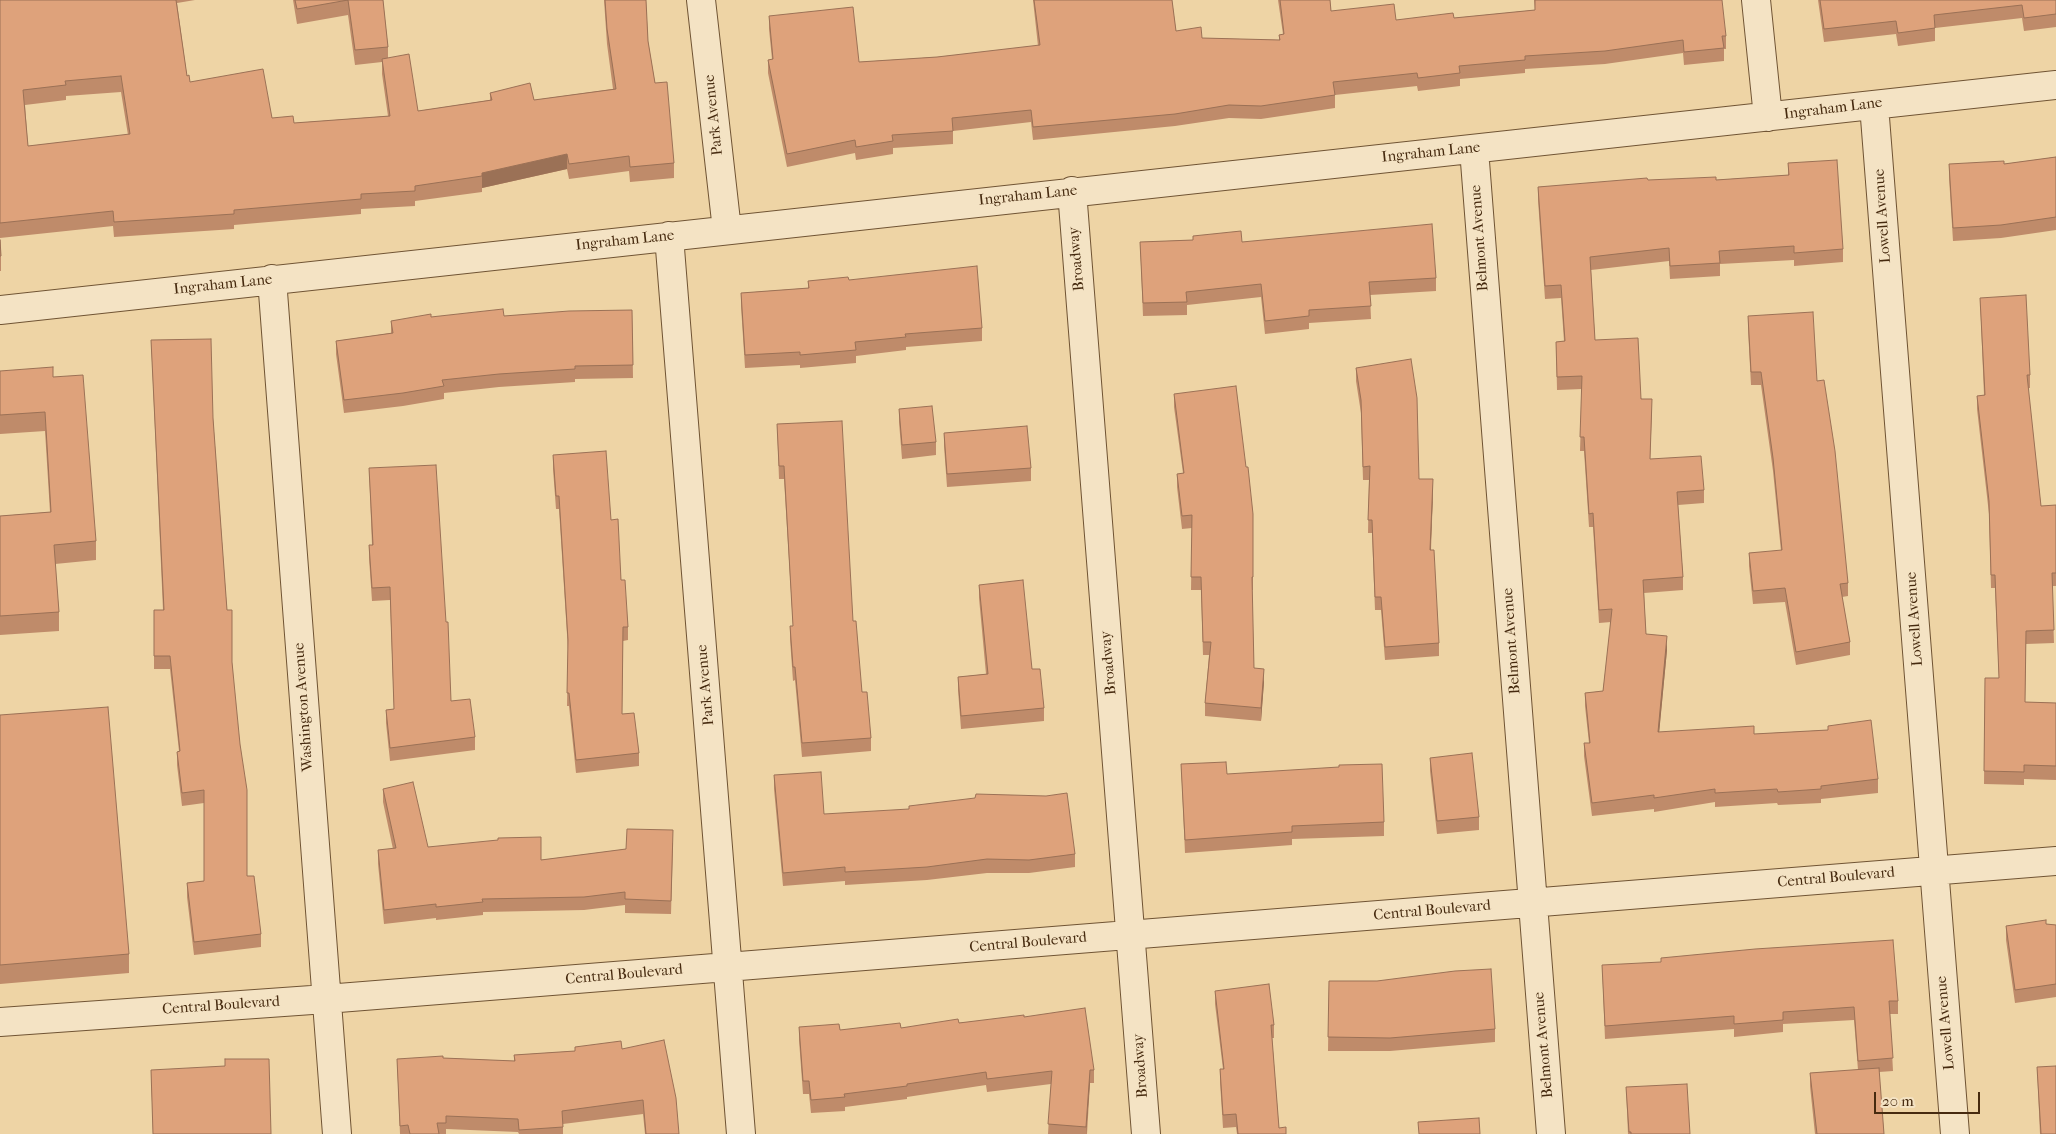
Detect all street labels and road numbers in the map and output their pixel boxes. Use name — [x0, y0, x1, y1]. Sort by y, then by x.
street label: Park Avenue — [701, 74, 727, 156]
street label: Ingraham Lane — [1783, 94, 1883, 124]
street label: Ingraham Lane — [1381, 139, 1481, 167]
street label: Lowell Avenue — [1871, 168, 1895, 264]
street label: Ingraham Lane — [978, 182, 1078, 210]
street label: Belmont Avenue — [1467, 184, 1493, 292]
street label: Broadway — [1065, 226, 1089, 292]
street label: Ingraham Lane — [575, 227, 675, 255]
street label: Ingraham Lane — [173, 271, 273, 299]
street label: Lowell Avenue — [1903, 571, 1927, 667]
street label: Belmont Avenue — [1499, 587, 1525, 695]
street label: Broadway — [1097, 630, 1121, 696]
street label: Washington Avenue — [291, 642, 317, 772]
street label: Park Avenue — [693, 644, 719, 726]
street label: Central Boulevard — [1777, 864, 1895, 892]
street label: Central Boulevard — [1373, 897, 1491, 925]
street label: Central Boulevard — [969, 929, 1087, 957]
street label: Central Boulevard — [565, 961, 683, 989]
street label: Lowell Avenue — [1933, 975, 1959, 1071]
street label: Belmont Avenue — [1530, 991, 1558, 1099]
street label: Central Boulevard — [162, 993, 280, 1019]
street label: Broadway — [1130, 1033, 1152, 1099]

